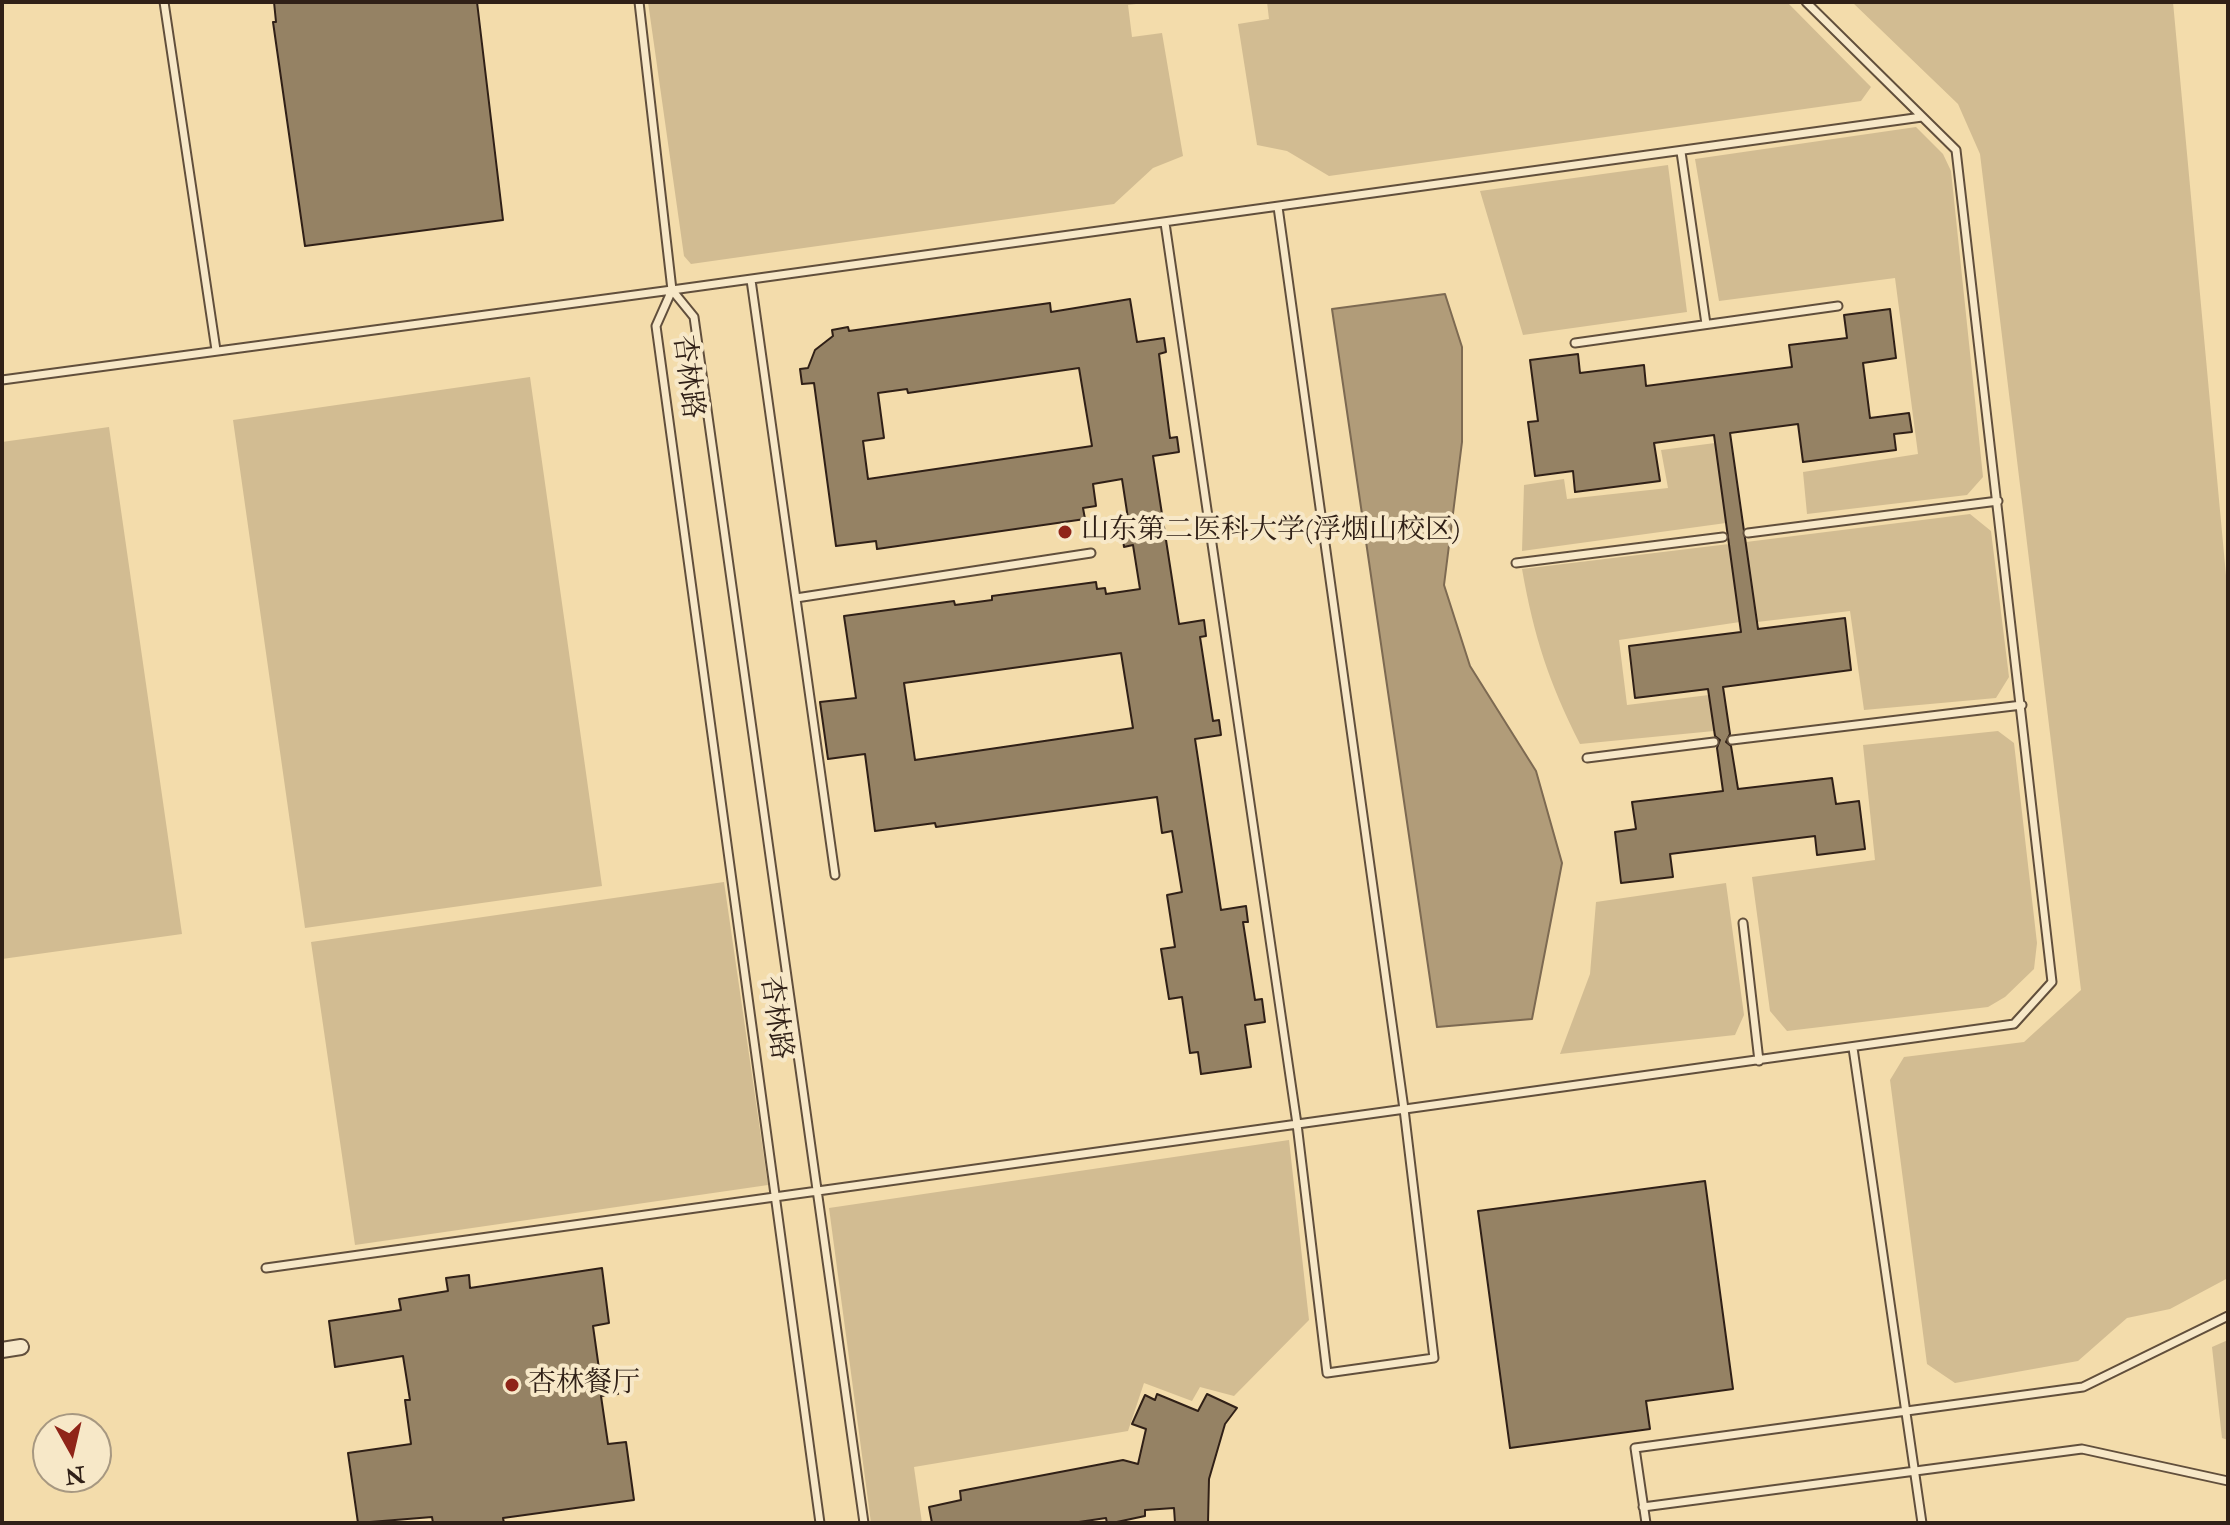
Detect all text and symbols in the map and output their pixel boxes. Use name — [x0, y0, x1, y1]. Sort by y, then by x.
street label: 杏林路 — [664, 333, 708, 421]
place label: 山东第二医科大学(浮烟山校区) — [1081, 515, 1460, 549]
marker: 山东第二医科大学(浮烟山校区) — [1056, 523, 1074, 541]
street label: 杏林路 — [752, 974, 796, 1062]
place label: 杏林餐厅 — [528, 1368, 640, 1402]
marker: 杏林餐厅 — [503, 1376, 521, 1394]
north arrow — [32, 1413, 112, 1493]
text: N — [63, 1460, 87, 1490]

